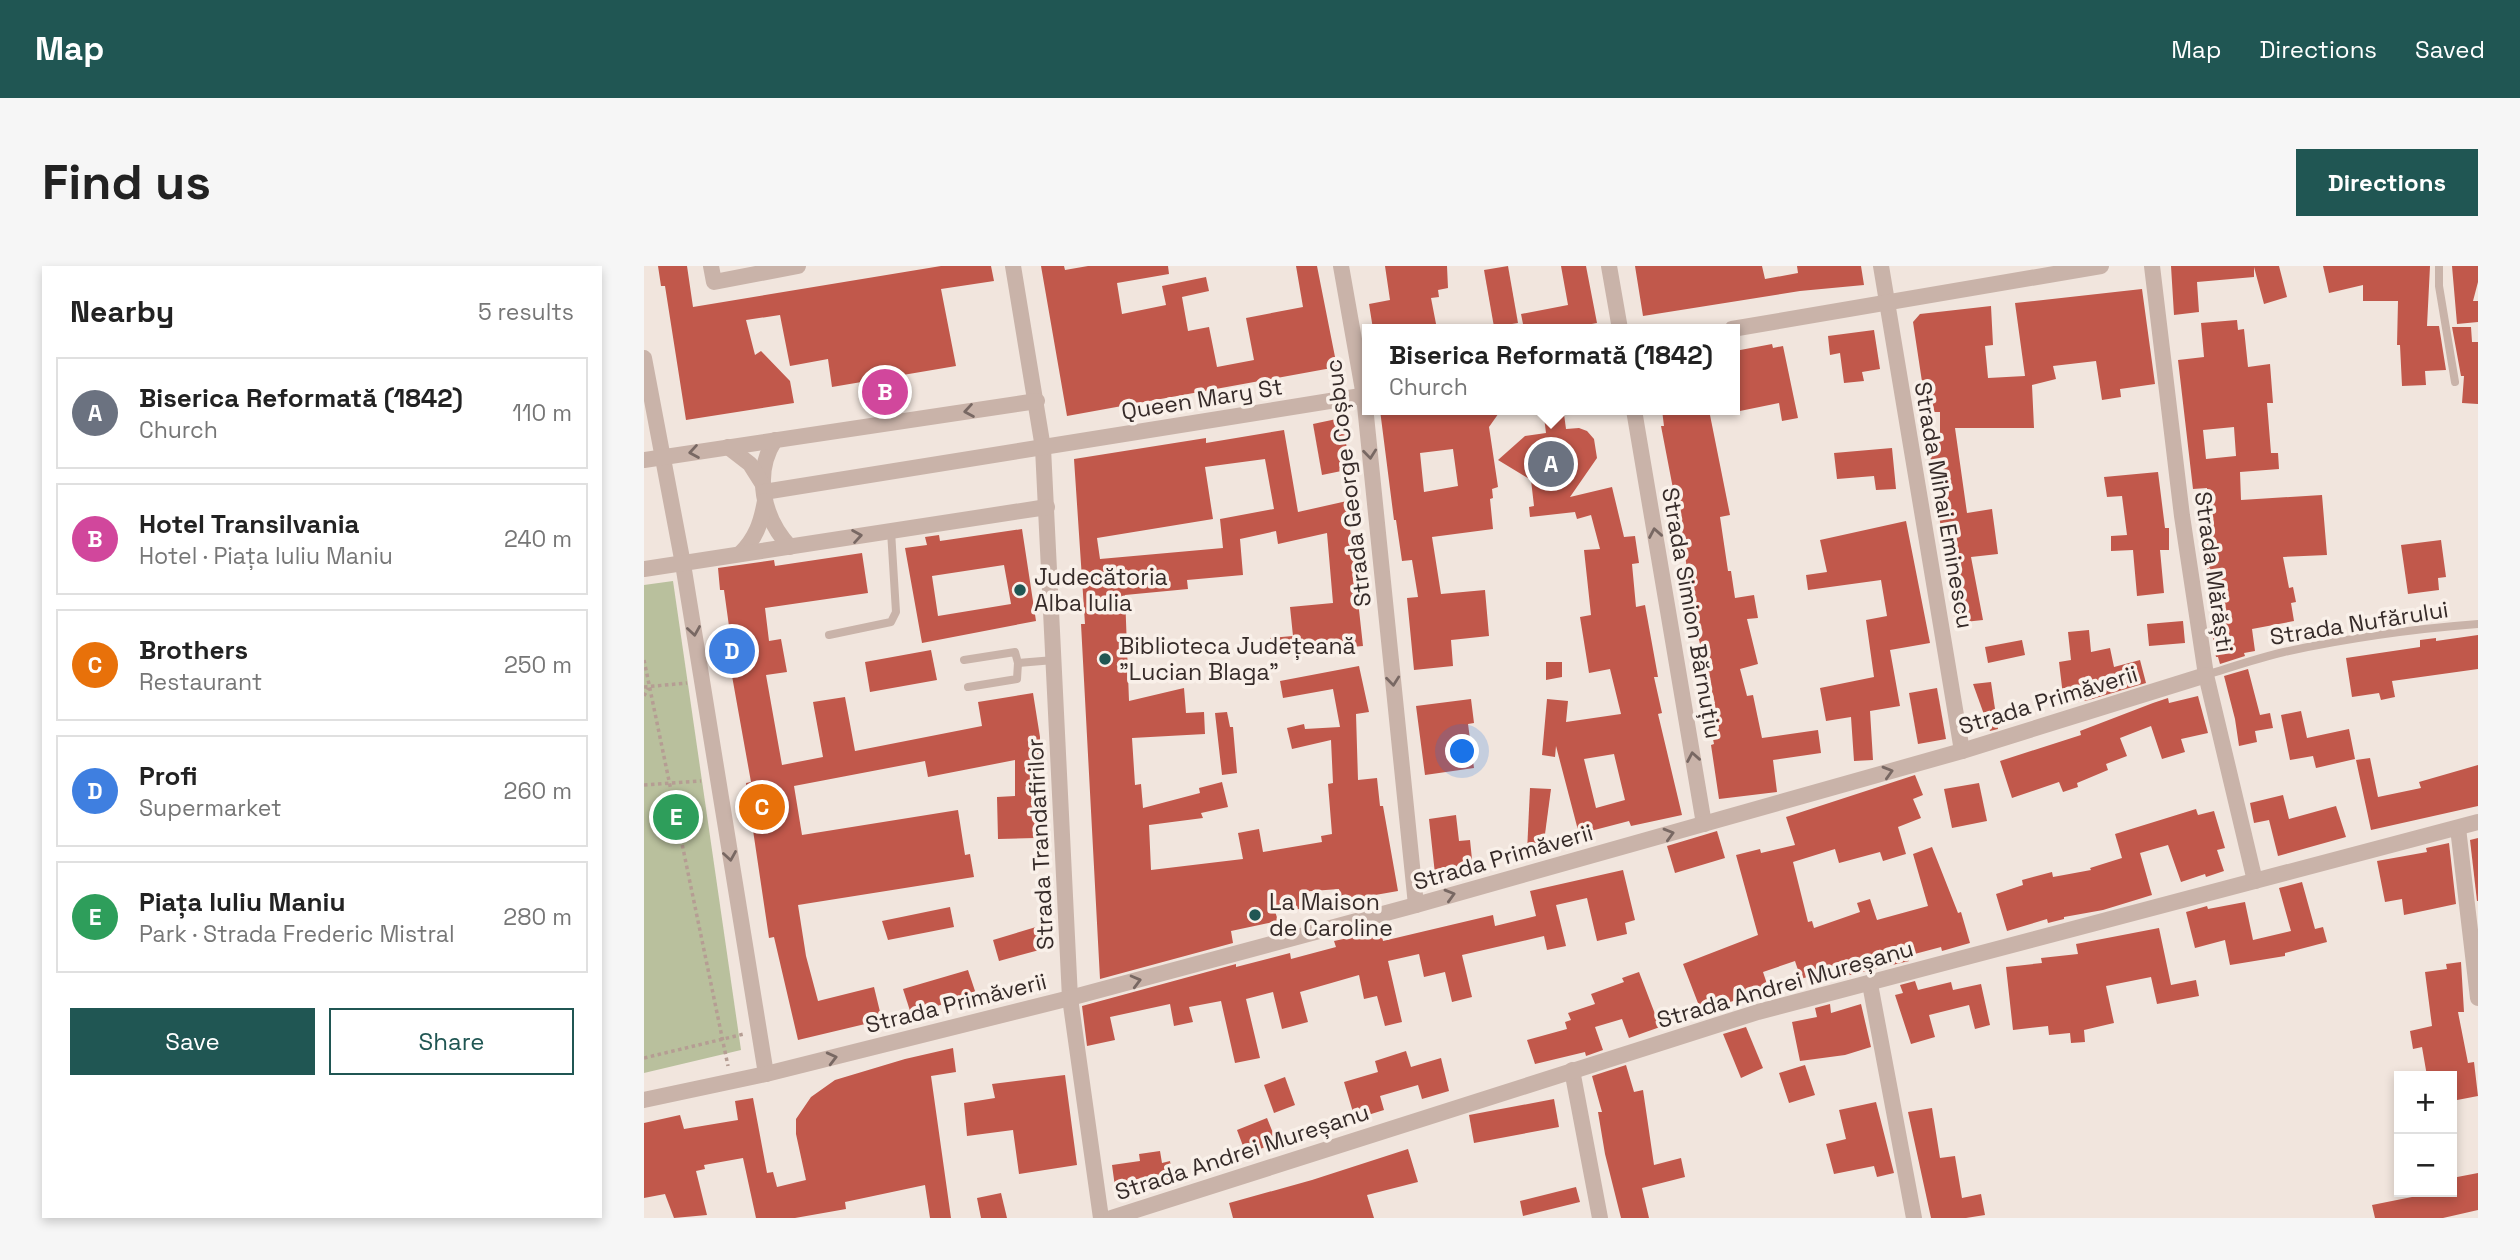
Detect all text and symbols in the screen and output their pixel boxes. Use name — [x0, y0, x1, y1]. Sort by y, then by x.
text: Map — [35, 28, 104, 70]
text: Map — [2171, 34, 2221, 65]
text: Directions — [2259, 34, 2377, 65]
text: Saved — [2415, 34, 2485, 65]
button: Directions — [2296, 149, 2478, 216]
text: Find us — [42, 151, 211, 213]
text: Nearby — [70, 292, 174, 331]
text: 5 results — [478, 297, 574, 327]
popup — [1362, 324, 1740, 415]
text: Biserica Reformată (1842) — [1389, 338, 1713, 372]
street label: Strada George Coșbuc — [1318, 358, 1378, 608]
pin: B — [862, 366, 908, 418]
street label: Queen Mary St — [1119, 371, 1285, 427]
text: Church — [1389, 372, 1468, 402]
street label: Strada Mihai Eminescu — [1907, 379, 1981, 631]
text: Biserica Reformată (1842) — [139, 381, 463, 415]
text: A — [88, 398, 102, 428]
text: 110 m — [512, 398, 572, 428]
one-way arrow — [963, 404, 975, 419]
text: Church — [139, 415, 218, 445]
pin: A — [1528, 438, 1574, 490]
one-way arrow — [688, 444, 700, 459]
one-way arrow — [1362, 449, 1377, 460]
street label: Strada Simion Bărnuțiu — [1655, 485, 1729, 741]
street label: Strada Mărăști — [2188, 489, 2240, 655]
text: Hotel Transilvania — [139, 507, 360, 541]
text: B — [87, 524, 103, 554]
text: 240 m — [504, 524, 572, 554]
one-way arrow — [1648, 527, 1663, 539]
one-way arrow — [852, 529, 863, 544]
text: Hotel · Piața Iuliu Maniu — [139, 541, 393, 571]
place label: Judecătoria Alba Iulia — [1034, 562, 1168, 618]
marker: Judecătoria Alba Iulia — [1012, 582, 1028, 598]
street label: Strada Nufărului — [2268, 594, 2450, 652]
one-way arrow — [686, 625, 701, 637]
pin: D — [709, 625, 755, 677]
place label: Biblioteca Județeană "Lucian Blaga" — [1119, 631, 1356, 687]
text: Brothers — [139, 633, 248, 667]
text: C — [88, 650, 102, 680]
text: 250 m — [504, 650, 572, 680]
marker: Biblioteca Județeană "Lucian Blaga" — [1097, 651, 1113, 667]
street label: Strada Primăverii — [1955, 658, 2141, 742]
text: Restaurant — [139, 667, 262, 697]
one-way arrow — [1385, 676, 1400, 687]
your location — [1445, 734, 1479, 768]
street label: Strada Trandafirilor — [1019, 737, 1061, 951]
one-way arrow — [1686, 751, 1701, 763]
text: Profi — [139, 759, 198, 793]
one-way arrow — [1882, 766, 1894, 781]
text: D — [87, 776, 103, 806]
text: 260 m — [504, 776, 572, 806]
pin: C — [739, 781, 785, 833]
pin: E — [653, 791, 699, 843]
text: Supermarket — [139, 793, 281, 823]
street label: Strada Primăverii — [1410, 817, 1596, 897]
one-way arrow — [1663, 828, 1675, 843]
one-way arrow — [722, 850, 737, 862]
text: Piața Iuliu Maniu — [139, 885, 345, 919]
place label: La Maison de Caroline — [1269, 887, 1393, 943]
one-way arrow — [1444, 889, 1456, 903]
text: E — [89, 902, 101, 932]
text: 280 m — [503, 902, 572, 932]
marker: La Maison de Caroline — [1247, 907, 1263, 923]
text: Park · Strada Frederic Mistral — [139, 919, 455, 949]
street label: Strada Andrei Mureșanu — [1653, 933, 1917, 1035]
street label: Strada Primăverii — [862, 966, 1050, 1040]
one-way arrow — [1130, 974, 1142, 989]
button: Save — [70, 1008, 315, 1075]
button: Share — [329, 1008, 574, 1075]
one-way arrow — [826, 1052, 838, 1066]
map controls — [2394, 1071, 2457, 1197]
button: + — [2394, 1071, 2457, 1134]
street label: Strada Andrei Mureșanu — [1111, 1097, 1373, 1207]
button: − — [2394, 1134, 2457, 1197]

